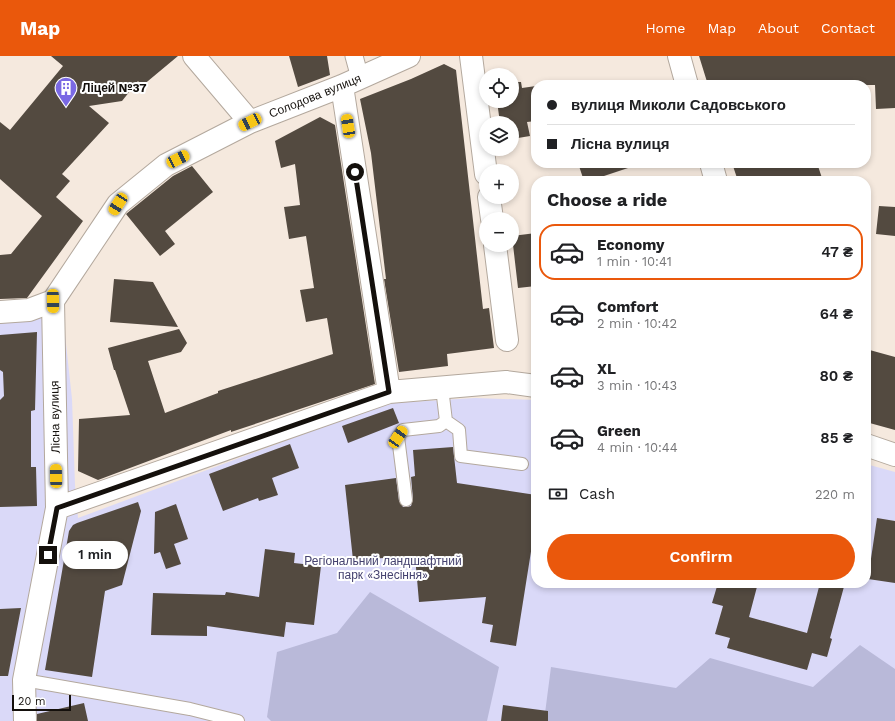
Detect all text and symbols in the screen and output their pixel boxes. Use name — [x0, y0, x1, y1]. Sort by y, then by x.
text: Map — [20, 17, 60, 40]
text: Home — [645, 20, 685, 36]
text: Map — [707, 20, 736, 36]
text: About — [758, 20, 799, 36]
text: Contact — [821, 20, 875, 36]
map controls — [479, 68, 519, 252]
button: locate — [479, 68, 519, 108]
street label: Солодова вулиця — [267, 71, 363, 121]
building icon: Ліцей №37 — [53, 75, 79, 108]
place label: Ліцей №37 — [82, 81, 147, 95]
text: вулиця Миколи Садовського — [571, 96, 786, 114]
car — [237, 111, 263, 133]
car — [340, 113, 356, 139]
button: layers — [479, 116, 519, 156]
text: Лісна вулиця — [571, 135, 669, 153]
car — [165, 148, 191, 170]
route start — [346, 163, 364, 181]
button: + — [479, 164, 519, 204]
text: Choose a ride — [547, 189, 667, 210]
car — [106, 191, 130, 217]
button: − — [479, 212, 519, 252]
icon: car — [549, 234, 585, 270]
text: Economy — [597, 236, 664, 254]
text: 47 ₴ — [821, 243, 853, 261]
text: 1 min · 10:41 — [597, 254, 672, 269]
car — [47, 289, 59, 313]
icon: car — [549, 296, 585, 332]
text: Comfort — [597, 298, 658, 316]
text: 64 ₴ — [820, 305, 853, 323]
text: 2 min · 10:42 — [597, 316, 677, 331]
icon: car — [549, 358, 585, 394]
text: XL — [597, 360, 616, 378]
text: 80 ₴ — [820, 367, 853, 385]
text: 3 min · 10:43 — [597, 378, 677, 393]
street label: Лісна вулиця — [47, 380, 63, 454]
icon: car — [549, 420, 585, 456]
text: Green — [597, 422, 641, 440]
car — [386, 424, 410, 450]
text: 85 ₴ — [820, 429, 853, 447]
text: 4 min · 10:44 — [597, 440, 678, 455]
car — [50, 464, 62, 488]
icon: cash — [547, 483, 569, 505]
text: Cash — [579, 485, 615, 503]
text: 220 m — [815, 487, 855, 502]
button: Confirm — [547, 534, 855, 580]
callout: 1 min — [62, 541, 128, 569]
route end — [39, 546, 57, 564]
text: 1 min — [78, 547, 112, 562]
park label: Регіональний ландшафтний парк «Знесіння» — [304, 554, 462, 582]
scale bar — [12, 693, 71, 712]
text: 20 m — [18, 695, 46, 708]

